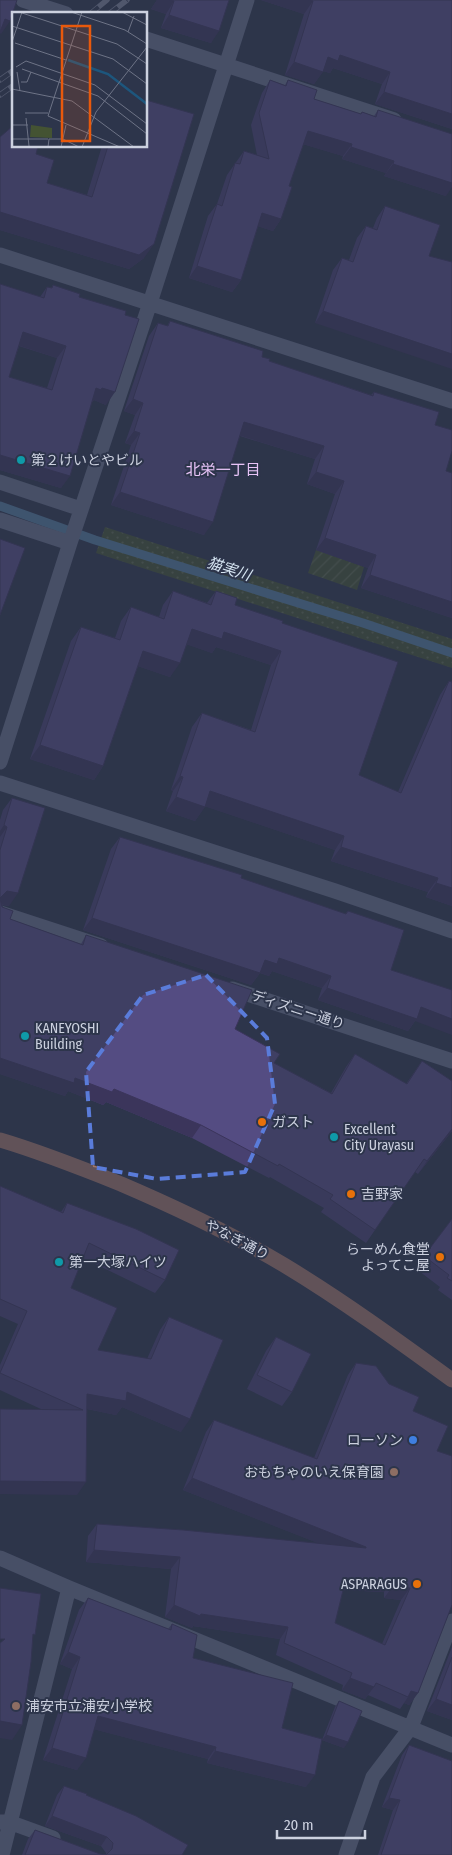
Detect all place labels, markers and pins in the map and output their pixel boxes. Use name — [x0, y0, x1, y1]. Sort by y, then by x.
place label: 第２けいとやビル — [31, 452, 143, 469]
marker: 第２けいとやビル — [15, 454, 27, 466]
place label: KANEYOSHI Building — [35, 1020, 99, 1053]
marker: KANEYOSHI Building — [19, 1030, 31, 1042]
place label: ガスト — [272, 1114, 314, 1131]
marker: ガスト — [256, 1116, 268, 1128]
place label: Excellent City Urayasu — [344, 1121, 414, 1154]
marker: Excellent City Urayasu — [328, 1131, 340, 1143]
place label: 吉野家 — [361, 1186, 403, 1203]
marker: 吉野家 — [345, 1188, 357, 1200]
place label: らーめん食堂 よってこ屋 — [346, 1241, 430, 1274]
marker: らーめん食堂 よってこ屋 — [434, 1251, 446, 1263]
place label: 第一大塚ハイツ — [69, 1254, 167, 1271]
marker: 第一大塚ハイツ — [53, 1256, 65, 1268]
place label: ローソン — [347, 1432, 403, 1449]
marker: ローソン — [407, 1434, 419, 1446]
place label: おもちゃのいえ保育園 — [244, 1464, 384, 1481]
marker: おもちゃのいえ保育園 — [388, 1466, 400, 1478]
place label: ASPARAGUS — [341, 1576, 407, 1593]
marker: ASPARAGUS — [411, 1578, 423, 1590]
place label: 浦安市立浦安小学校 — [26, 1698, 152, 1715]
marker: 浦安市立浦安小学校 — [10, 1700, 22, 1712]

